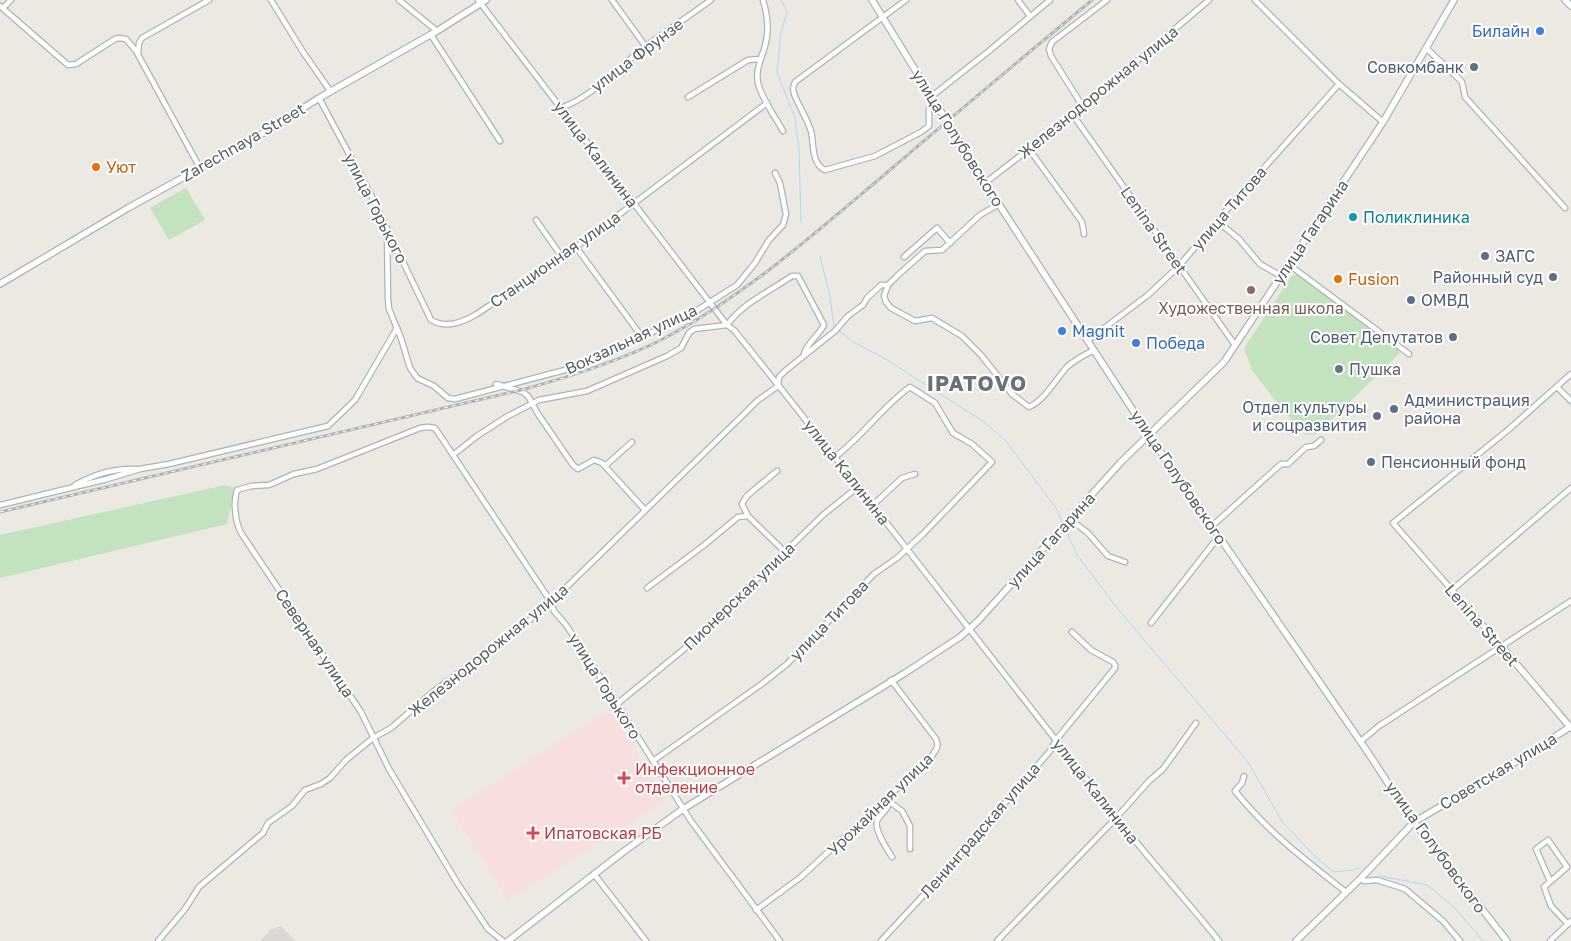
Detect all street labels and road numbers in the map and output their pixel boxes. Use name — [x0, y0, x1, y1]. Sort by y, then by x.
street label: улица Фрунзе — [587, 14, 687, 96]
street label: Железнодорожная улица — [1014, 21, 1182, 163]
street label: улица Голубовского — [908, 66, 1008, 210]
street label: улица Калинина — [549, 97, 643, 211]
street label: Zarechnaya Street — [177, 98, 309, 186]
street label: улица Горького — [340, 149, 412, 267]
street label: улица Титова — [1187, 162, 1271, 254]
street label: улица Гагарина — [1268, 176, 1352, 288]
street label: Lenina Street — [1116, 182, 1192, 278]
street label: Станционная улица — [486, 206, 624, 312]
street label: Вокзальная улица — [562, 300, 700, 378]
street label: улица Голубовского — [1127, 406, 1231, 548]
street label: улица Калинина — [800, 415, 894, 529]
street label: улица Гагарина — [1003, 488, 1099, 592]
street label: Пионерская улица — [679, 538, 799, 654]
street label: улица Титова — [786, 575, 872, 665]
street label: Железнодорожная улица — [404, 579, 572, 721]
street label: Lenina Street — [1441, 580, 1523, 670]
street label: Северная улица — [271, 585, 359, 701]
street label: улица Горького — [564, 629, 646, 743]
street label: Советская улица — [1436, 728, 1560, 814]
street label: улица Калинина — [1049, 734, 1143, 848]
street label: Урожайная улица — [823, 748, 937, 860]
street label: Ленинградская улица — [916, 758, 1044, 902]
street label: улица Голубовского — [1381, 777, 1491, 917]

